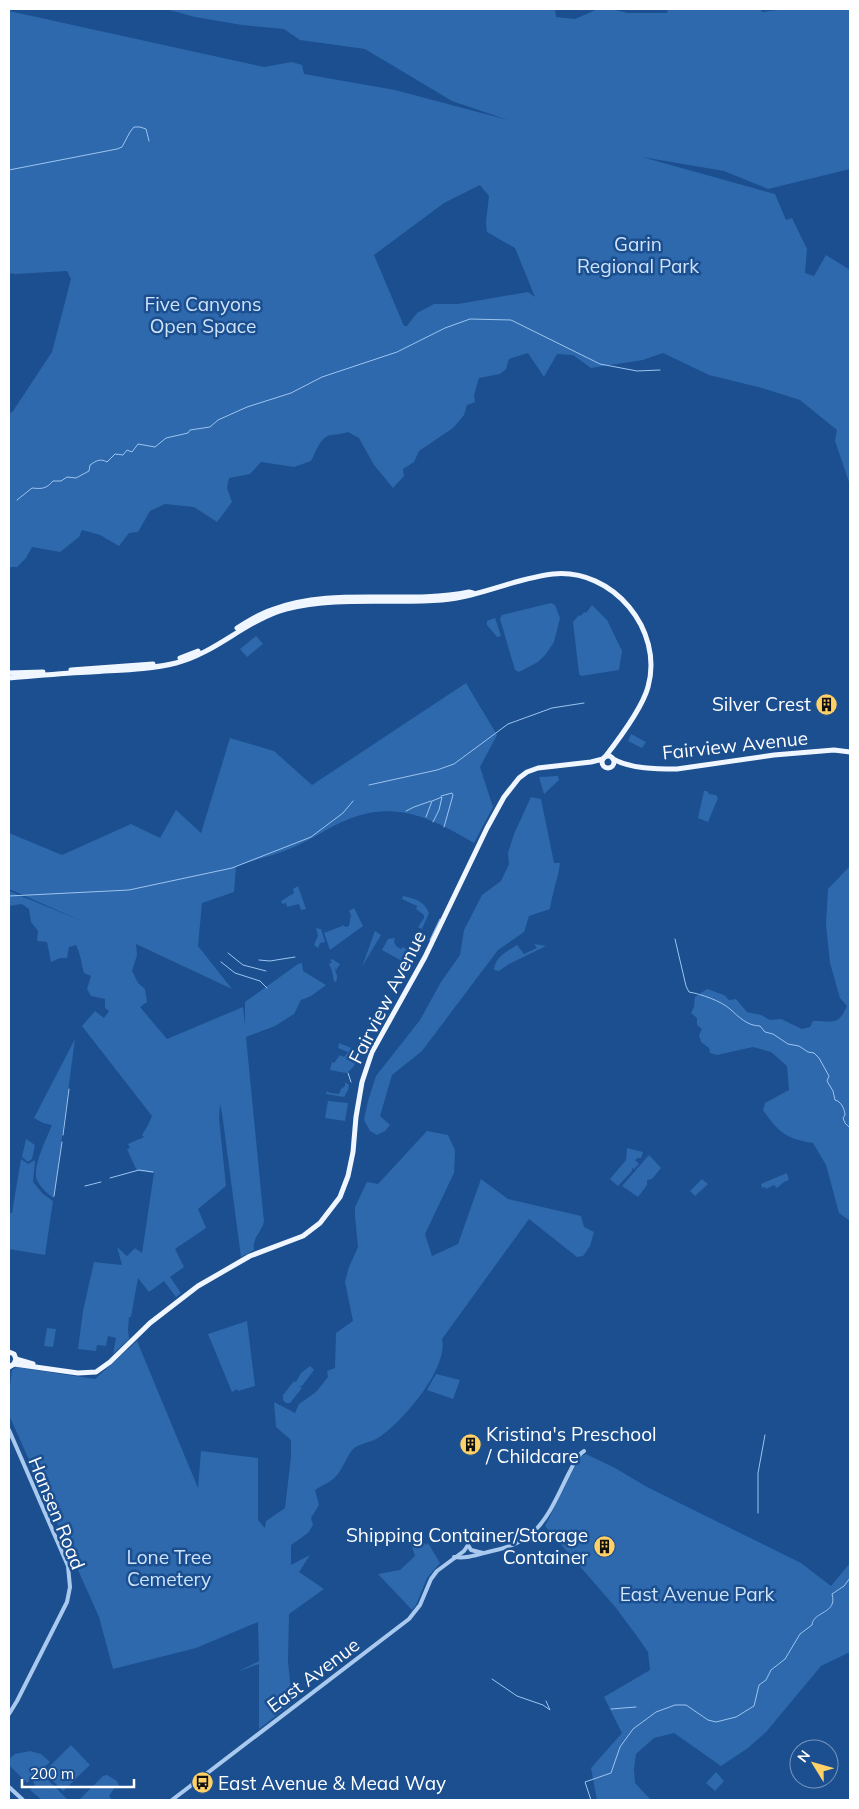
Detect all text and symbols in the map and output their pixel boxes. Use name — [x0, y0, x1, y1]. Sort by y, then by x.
park label: Garin Regional Park — [577, 232, 699, 278]
park label: Five Canyons Open Space — [145, 292, 261, 338]
place label: Silver Crest — [712, 692, 811, 716]
building icon: Silver Crest — [815, 692, 839, 716]
street label: Fairview Avenue — [661, 725, 809, 765]
street label: Fairview Avenue — [343, 926, 431, 1068]
place label: Kristina's Preschool / Childcare — [485, 1422, 657, 1468]
building icon: Kristina's Preschool / Childcare — [458, 1433, 482, 1457]
street label: Hansen Road — [23, 1453, 91, 1573]
place label: Shipping Container/Storage Container — [346, 1523, 588, 1569]
building icon: Shipping Container/Storage Container — [592, 1534, 616, 1558]
park label: Lone Tree Cemetery — [126, 1545, 212, 1591]
park label: East Avenue Park — [620, 1582, 774, 1606]
street label: East Avenue — [262, 1632, 364, 1718]
north arrow — [789, 1739, 839, 1789]
text: N — [793, 1747, 814, 1766]
scale bar — [22, 1756, 135, 1788]
text: 200 m — [30, 1764, 74, 1783]
bus stop icon: East Avenue & Mead Way — [190, 1771, 214, 1795]
place label: East Avenue & Mead Way — [218, 1771, 446, 1795]

